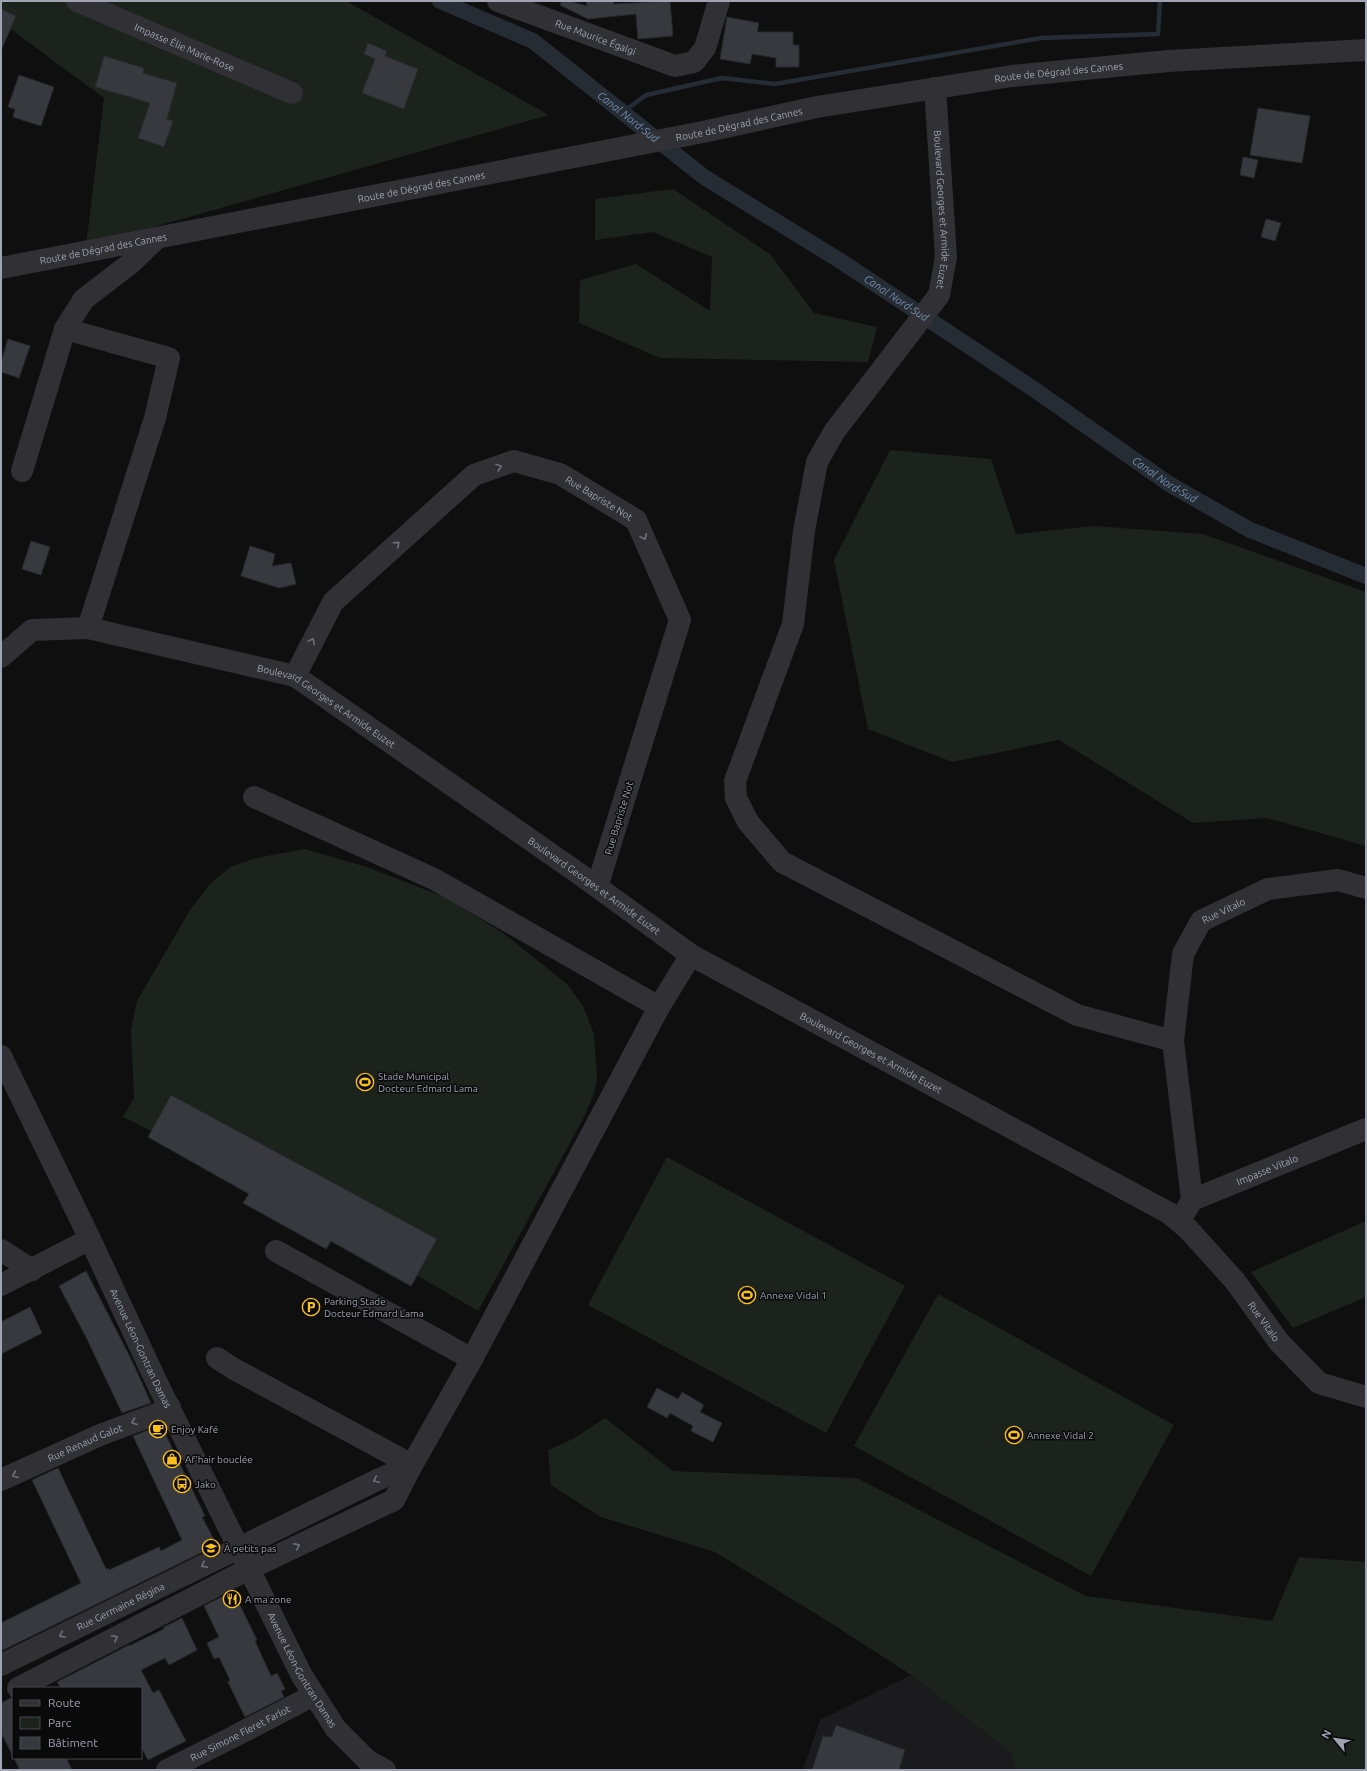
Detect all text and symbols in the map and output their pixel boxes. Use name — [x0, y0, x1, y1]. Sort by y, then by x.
street label: Rue Maurice Égalgi — [554, 17, 638, 57]
street label: Impasse Élie Marie-Rose — [133, 21, 236, 73]
street label: Route de Dégrad des Cannes — [994, 60, 1123, 84]
water label: Canal Nord-Sud — [595, 89, 662, 145]
street label: Route de Dégrad des Cannes — [675, 105, 803, 143]
street label: Boulevard Georges et Armide Euzet — [932, 130, 952, 290]
street label: Route de Dégrad des Cannes — [357, 169, 486, 204]
street label: Route de Dégrad des Cannes — [39, 231, 168, 266]
water label: Canal Nord-Sud — [862, 272, 932, 324]
water label: Canal Nord-Sud — [1130, 454, 1200, 505]
one-way arrow — [495, 463, 502, 471]
street label: Rue Bapriste Not — [564, 473, 635, 522]
one-way arrow — [639, 533, 647, 541]
one-way arrow — [392, 542, 399, 549]
one-way arrow — [308, 638, 315, 645]
street label: Boulevard Georges et Armide Euzet — [256, 662, 398, 750]
street label: Rue Bapriste Not — [603, 780, 635, 856]
street label: Boulevard Georges et Armide Euzet — [526, 835, 663, 936]
street label: Rue Vitalo — [1200, 895, 1247, 925]
street label: Boulevard Georges et Armide Euzet — [798, 1010, 944, 1095]
place label: Stade Municipal Docteur Edmard Lama — [378, 1071, 478, 1094]
sports icon: Stade Municipal Docteur Edmard Lama — [355, 1072, 375, 1092]
street label: Impasse Vitalo — [1235, 1152, 1300, 1187]
sports icon: Annexe Vidal 1 — [737, 1285, 757, 1305]
street label: Avenue Léon-Gontran Damas — [108, 1287, 174, 1410]
place label: Annexe Vidal 1 — [760, 1290, 827, 1301]
place label: Parking Stade Docteur Edmard Lama — [324, 1296, 424, 1319]
parking icon: Parking Stade Docteur Edmard Lama — [301, 1297, 321, 1317]
street label: Rue Vitalo — [1246, 1299, 1282, 1344]
one-way arrow — [130, 1418, 137, 1426]
cafe icon: Enjoy Kafé — [148, 1419, 168, 1439]
street label: Rue Renaud Galot — [46, 1422, 124, 1464]
place label: Enjoy Kafé — [171, 1424, 218, 1435]
sports icon: Annexe Vidal 2 — [1004, 1425, 1024, 1445]
place label: Annexe Vidal 2 — [1027, 1430, 1094, 1441]
shop icon: Af'hair bouclée — [162, 1449, 182, 1469]
place label: Af'hair bouclée — [185, 1454, 253, 1465]
one-way arrow — [11, 1470, 18, 1478]
bus stop icon: Jako — [172, 1474, 192, 1494]
one-way arrow — [373, 1475, 380, 1483]
place label: Jako — [195, 1479, 216, 1490]
school or university icon: À petits pas — [201, 1538, 221, 1558]
place label: À petits pas — [224, 1542, 276, 1554]
one-way arrow — [293, 1543, 301, 1551]
one-way arrow — [201, 1560, 208, 1568]
street label: Rue Germaine Régina — [75, 1580, 166, 1632]
restaurant icon: A ma zone — [222, 1589, 242, 1609]
place label: A ma zone — [245, 1594, 291, 1605]
street label: Avenue Léon-Gontran Damas — [266, 1610, 339, 1730]
one-way arrow — [59, 1630, 67, 1638]
one-way arrow — [111, 1635, 118, 1642]
legend — [12, 1687, 142, 1759]
text: Route — [48, 1696, 81, 1709]
street label: Rue Simone Fleret Farlot — [188, 1703, 292, 1763]
text: Parc — [48, 1716, 72, 1729]
north arrow — [1315, 1719, 1355, 1759]
text: N — [1319, 1728, 1333, 1741]
text: Bâtiment — [48, 1736, 98, 1749]

